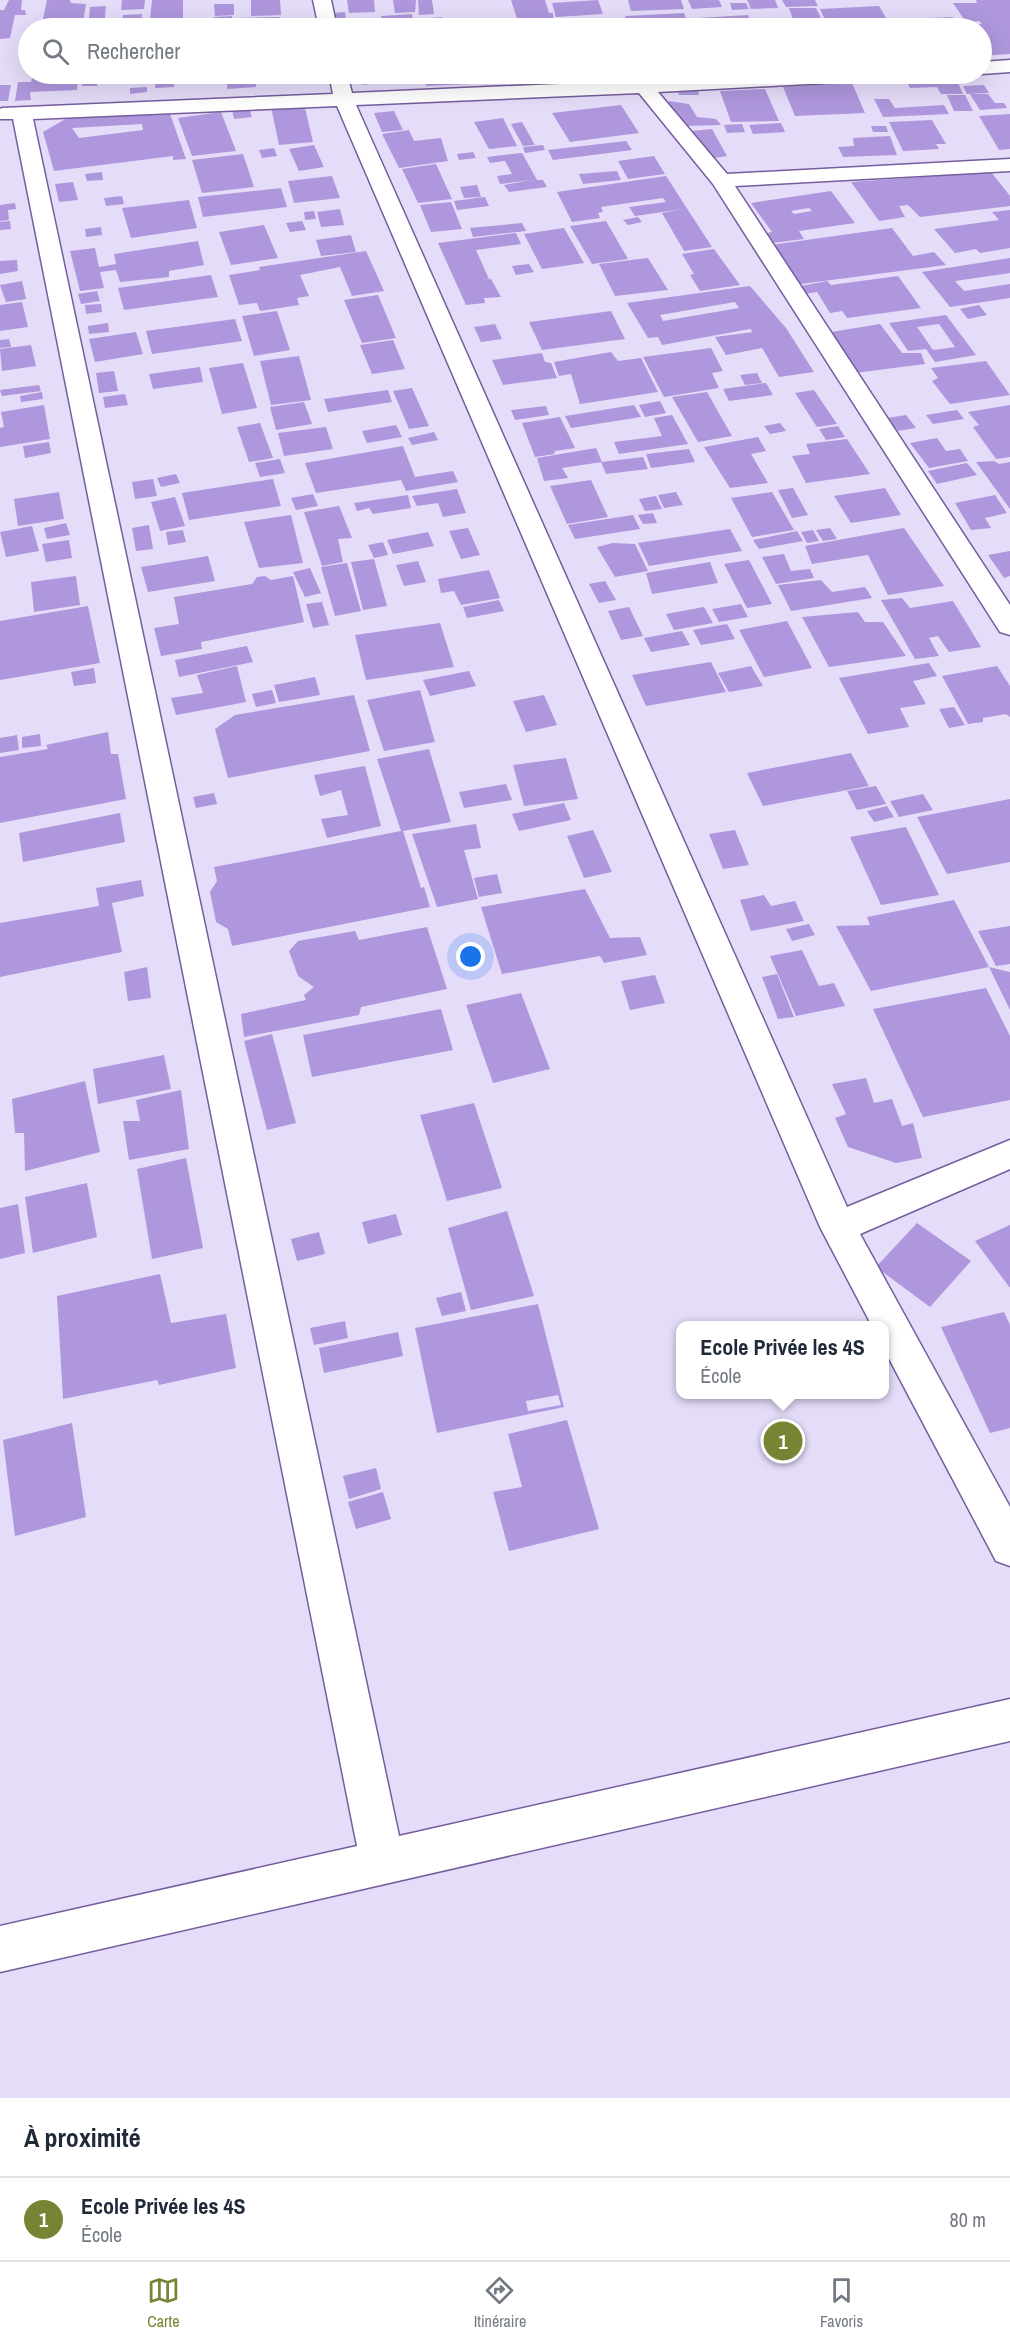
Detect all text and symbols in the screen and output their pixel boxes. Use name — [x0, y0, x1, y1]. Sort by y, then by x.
search box — [18, 18, 992, 84]
icon: search — [39, 35, 72, 68]
text: Rechercher — [87, 36, 180, 66]
your location — [456, 942, 485, 971]
popup — [676, 1321, 889, 1399]
text: Ecole Privée les 4S — [700, 1332, 865, 1362]
text: École — [700, 1362, 741, 1389]
pin: 1 — [764, 1418, 802, 1464]
text: À proximité — [24, 2120, 141, 2155]
text: Ecole Privée les 4S — [81, 2191, 246, 2221]
text: 1 — [39, 2206, 48, 2233]
text: 80 m — [950, 2206, 986, 2233]
text: École — [81, 2221, 122, 2248]
tab: Carte — [147, 2274, 180, 2332]
tab: Itinéraire — [474, 2274, 526, 2332]
tab: Favoris — [820, 2274, 863, 2332]

